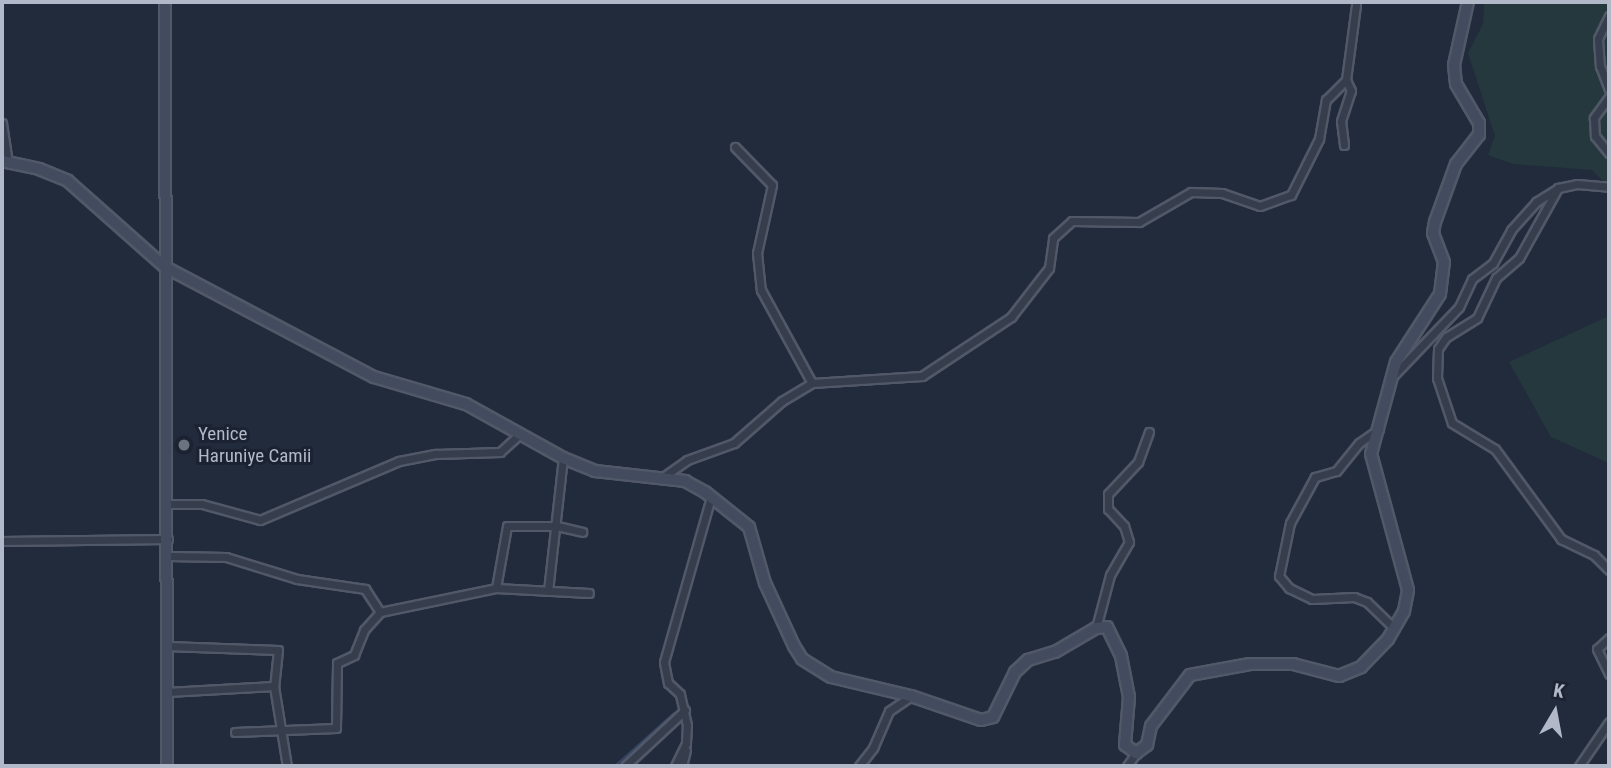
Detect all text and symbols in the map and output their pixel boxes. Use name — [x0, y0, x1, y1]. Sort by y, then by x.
place label: Yenice Haruniye Camii — [198, 423, 311, 467]
marker: Yenice Haruniye Camii — [176, 437, 192, 453]
north arrow — [1520, 677, 1590, 747]
text: K — [1552, 679, 1566, 703]

